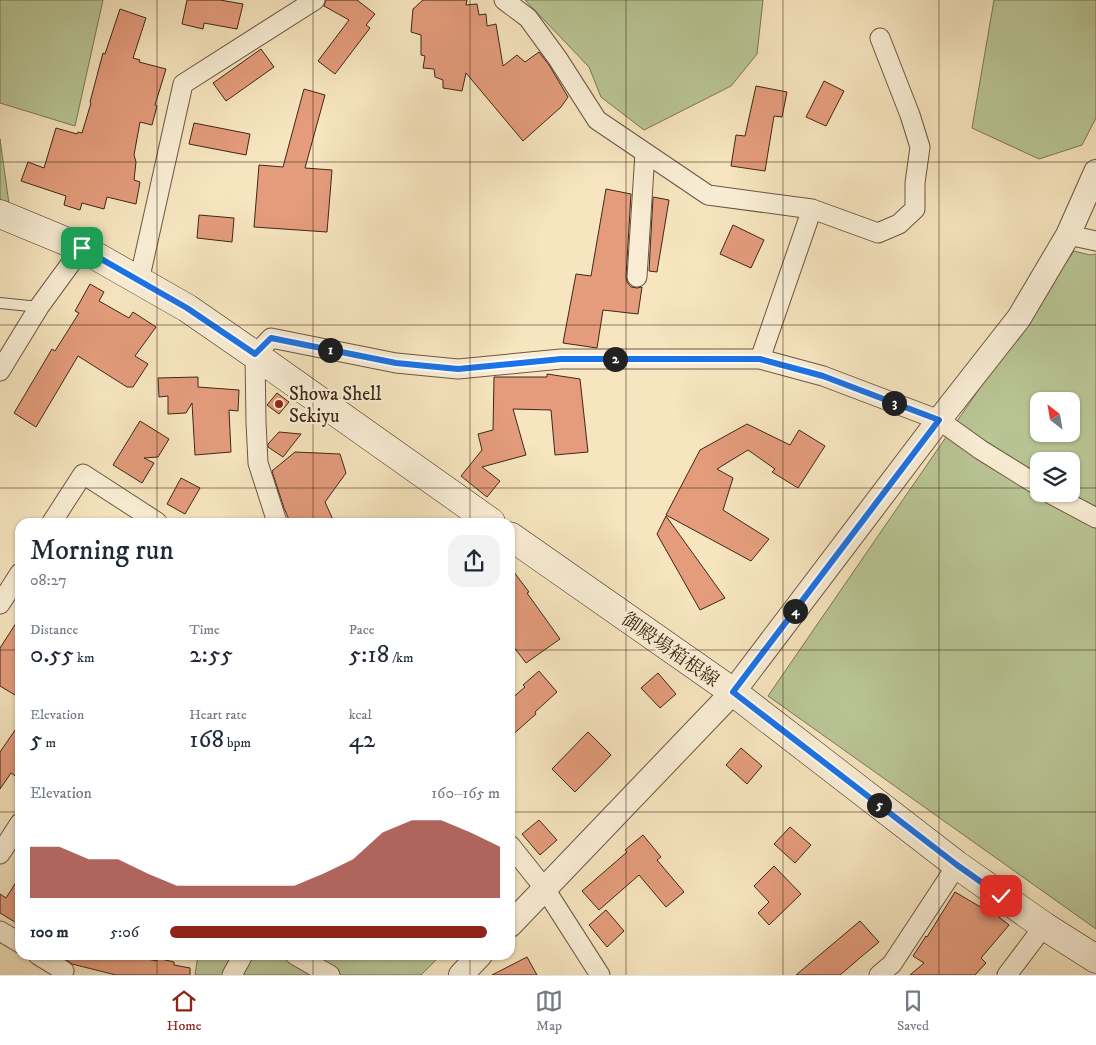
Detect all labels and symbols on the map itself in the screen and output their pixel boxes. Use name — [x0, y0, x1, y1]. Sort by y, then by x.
pin — [61, 227, 103, 269]
pin: 1 — [318, 338, 342, 362]
pin: 2 — [602, 346, 628, 372]
place label: Showa Shell Sekiyu — [289, 383, 382, 428]
pin: 3 — [882, 390, 906, 416]
north arrow — [1030, 392, 1080, 442]
marker: Showa Shell Sekiyu — [273, 398, 285, 410]
pin: 4 — [782, 598, 808, 624]
street label: 御殿場箱根線 — [617, 608, 723, 692]
pin: 5 — [866, 792, 892, 818]
pin — [980, 875, 1022, 917]

